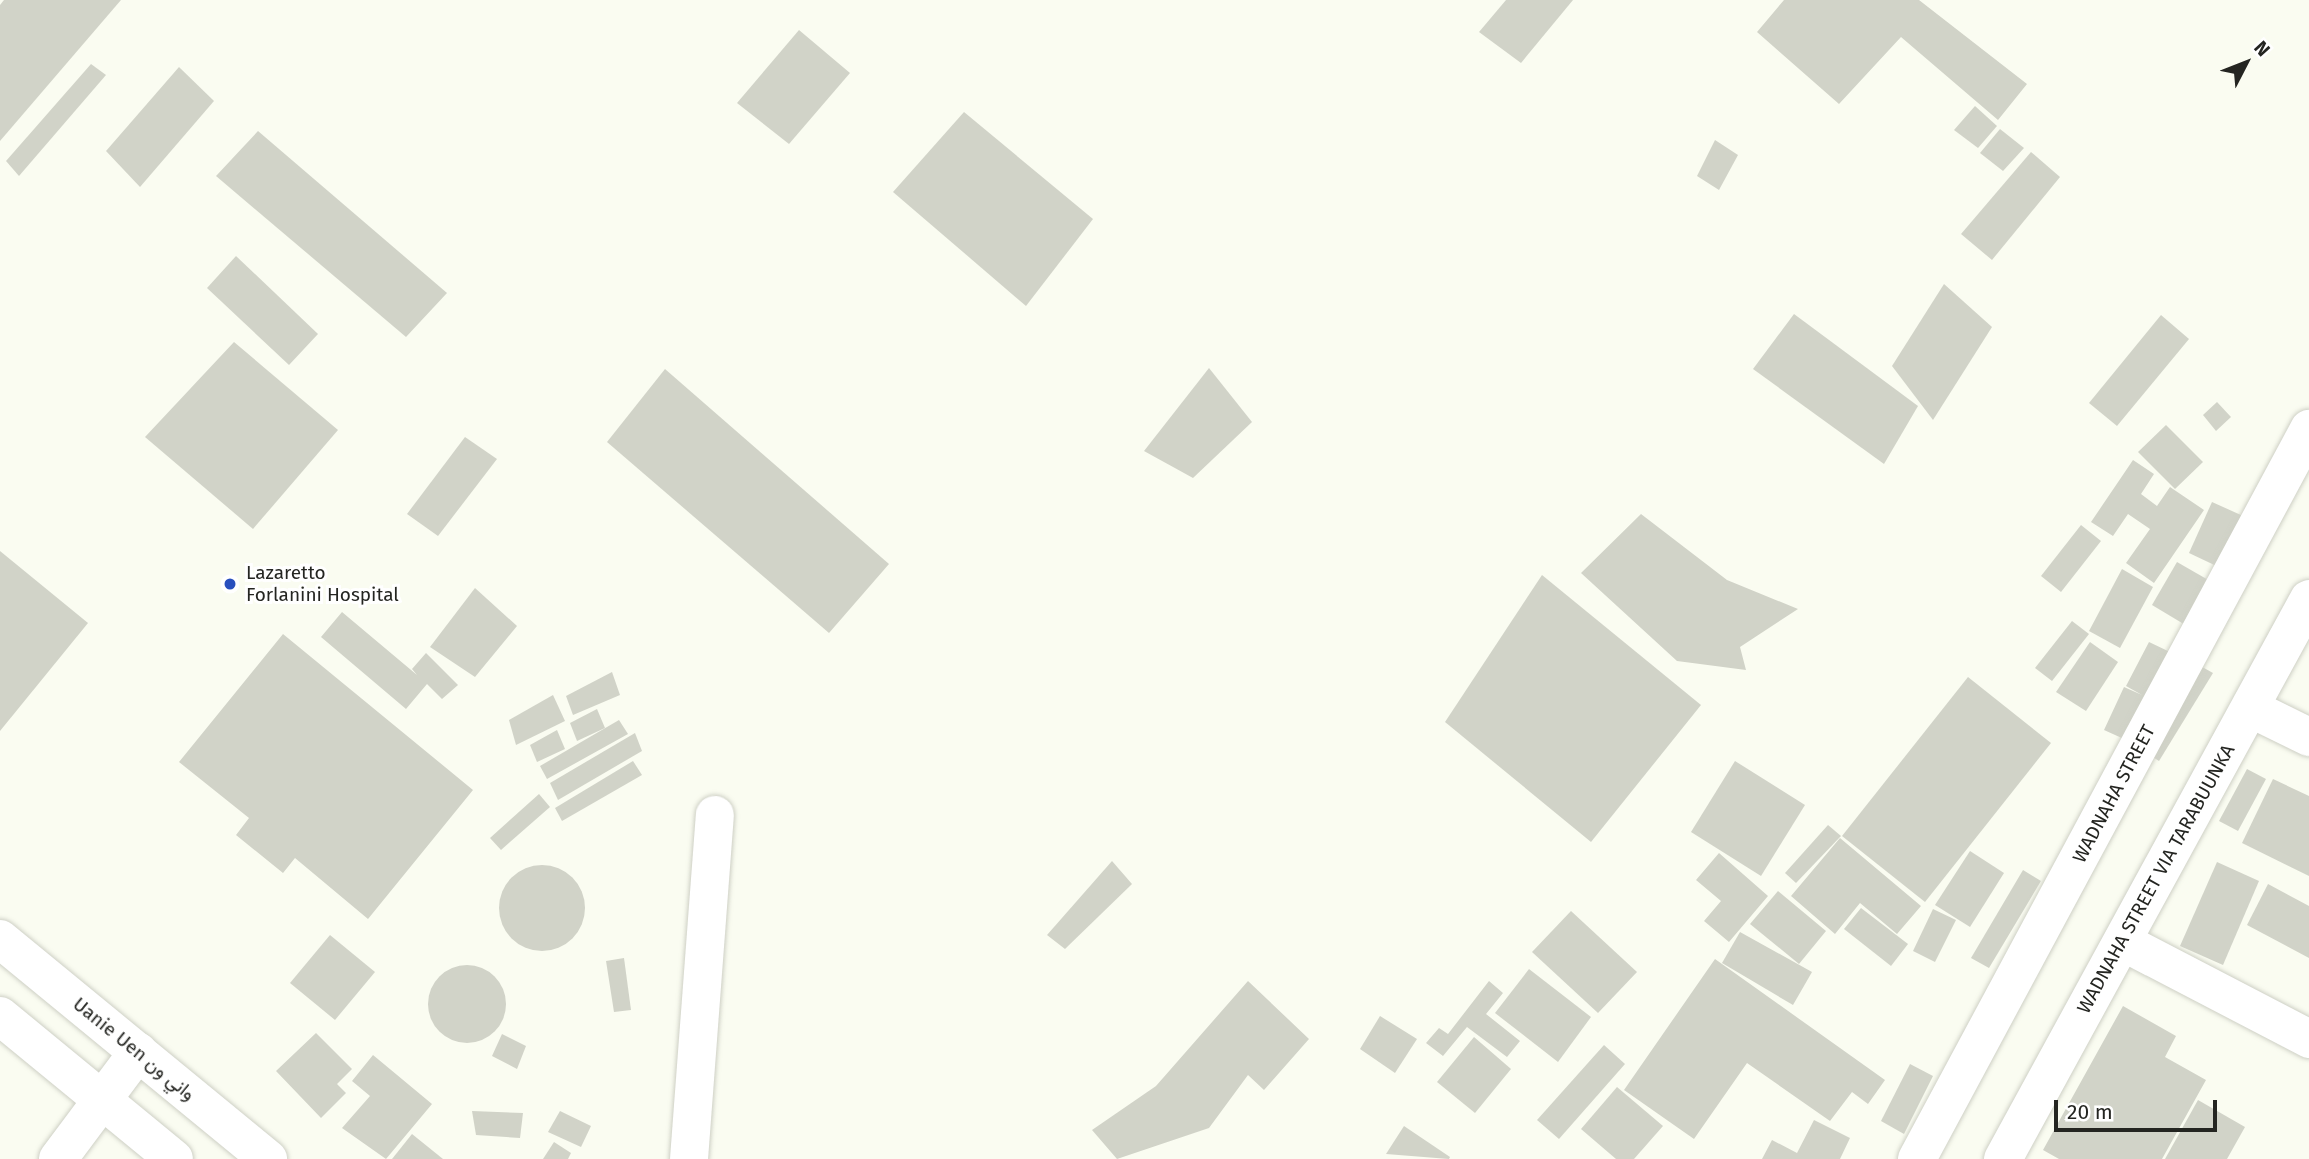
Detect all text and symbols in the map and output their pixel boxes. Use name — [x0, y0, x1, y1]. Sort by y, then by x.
north arrow — [2211, 28, 2281, 98]
text: N — [2249, 36, 2275, 61]
place label: Lazaretto Forlanini Hospital — [246, 562, 399, 606]
marker: Lazaretto Forlanini Hospital — [220, 574, 240, 594]
street label: WADNAHA STREET — [2068, 721, 2160, 867]
street label: WADNAHA STREET VIA TARABUUNKA — [2072, 741, 2240, 1017]
street label: Uanie Uen واني ون — [68, 993, 200, 1105]
scale bar — [2057, 1086, 2220, 1130]
text: 20 m — [2067, 1099, 2113, 1125]

